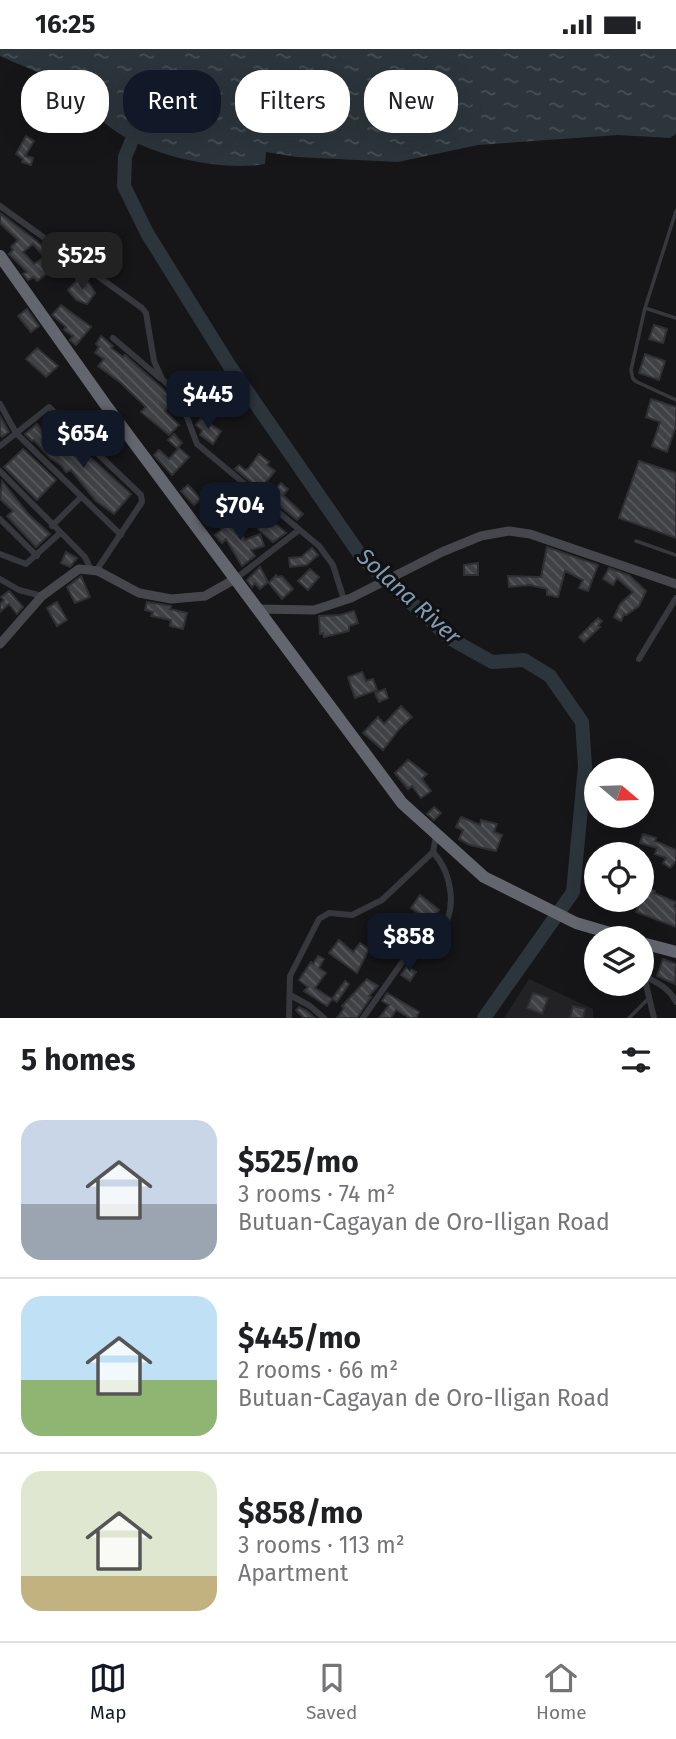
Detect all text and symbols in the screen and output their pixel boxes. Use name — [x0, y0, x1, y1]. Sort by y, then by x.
text: 16:25 — [35, 9, 95, 40]
chip: Buy — [21, 70, 109, 133]
chip: Rent — [123, 70, 221, 133]
chip: Filters — [235, 70, 350, 133]
chip: New — [364, 70, 458, 133]
pin: $525 — [41, 233, 123, 292]
text: $525 — [58, 241, 106, 269]
pin: $445 — [167, 371, 249, 431]
text: $445 — [183, 380, 233, 408]
pin: $654 — [42, 411, 124, 470]
text: $654 — [58, 419, 108, 447]
pin: $704 — [199, 483, 281, 542]
text: $704 — [215, 491, 265, 519]
water label: Solana River — [351, 542, 467, 651]
north arrow — [584, 758, 654, 828]
map controls — [584, 758, 654, 996]
button: locate — [584, 842, 654, 912]
pin: $858 — [368, 913, 450, 973]
text: $858 — [383, 922, 435, 950]
button: layers — [584, 926, 654, 996]
icon: filters — [617, 1041, 655, 1079]
text: 5 homes — [21, 1042, 135, 1078]
text: $525/mo — [238, 1144, 359, 1180]
icon: home — [77, 1148, 161, 1232]
text: 3 rooms · 74 m² — [238, 1180, 395, 1208]
text: Butuan-Cagayan de Oro-Iligan Road — [238, 1208, 610, 1236]
text: $445/mo — [238, 1320, 361, 1356]
icon: home — [77, 1324, 161, 1408]
text: 2 rooms · 66 m² — [238, 1356, 398, 1384]
text: Butuan-Cagayan de Oro-Iligan Road — [238, 1384, 610, 1412]
text: $858/mo — [238, 1495, 363, 1531]
icon: home — [77, 1499, 161, 1583]
text: 3 rooms · 113 m² — [238, 1531, 405, 1559]
text: Apartment — [238, 1559, 348, 1587]
tab: Map — [89, 1659, 127, 1724]
tab: Saved — [306, 1659, 357, 1724]
tab: Home — [536, 1659, 587, 1724]

